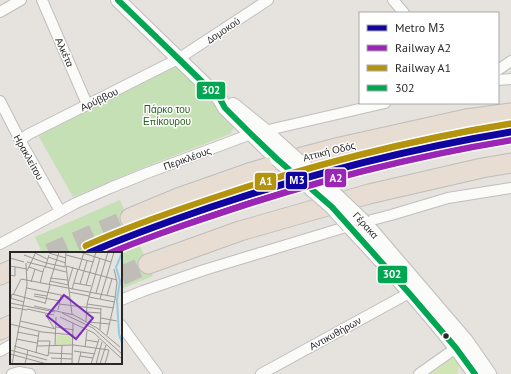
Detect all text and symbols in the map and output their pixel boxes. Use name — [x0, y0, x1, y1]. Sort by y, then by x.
legend — [359, 12, 499, 104]
street label: Δομοκού — [204, 14, 243, 46]
text: Metro Μ3 — [395, 20, 445, 35]
street label: Αλκέτα — [52, 36, 77, 69]
text: Railway A2 — [395, 40, 451, 55]
text: Railway A1 — [395, 60, 451, 75]
text: 302 — [395, 80, 415, 95]
line badge: 302 — [196, 81, 226, 100]
text: 302 — [202, 83, 220, 97]
street label: Αρύββου — [78, 85, 120, 114]
park label: Πάρκο του Επίκουρου — [143, 103, 191, 128]
street label: Ηρακλείτου — [11, 132, 46, 182]
street label: Αττική Οδός — [301, 139, 357, 164]
street label: Περικλέους — [161, 144, 213, 173]
line badge: A2 — [324, 168, 347, 188]
line badge: Μ3 — [285, 171, 308, 190]
text: A2 — [330, 171, 342, 185]
line badge: A1 — [254, 172, 277, 191]
text: Μ3 — [289, 173, 305, 187]
text: A1 — [260, 174, 272, 188]
street label: Γέρακα — [350, 209, 381, 242]
inset map — [10, 252, 122, 364]
line badge: 302 — [377, 265, 408, 284]
text: 302 — [383, 267, 401, 281]
street label: Αντικυθήρων — [307, 314, 364, 353]
unlabelled marker — [441, 331, 451, 341]

